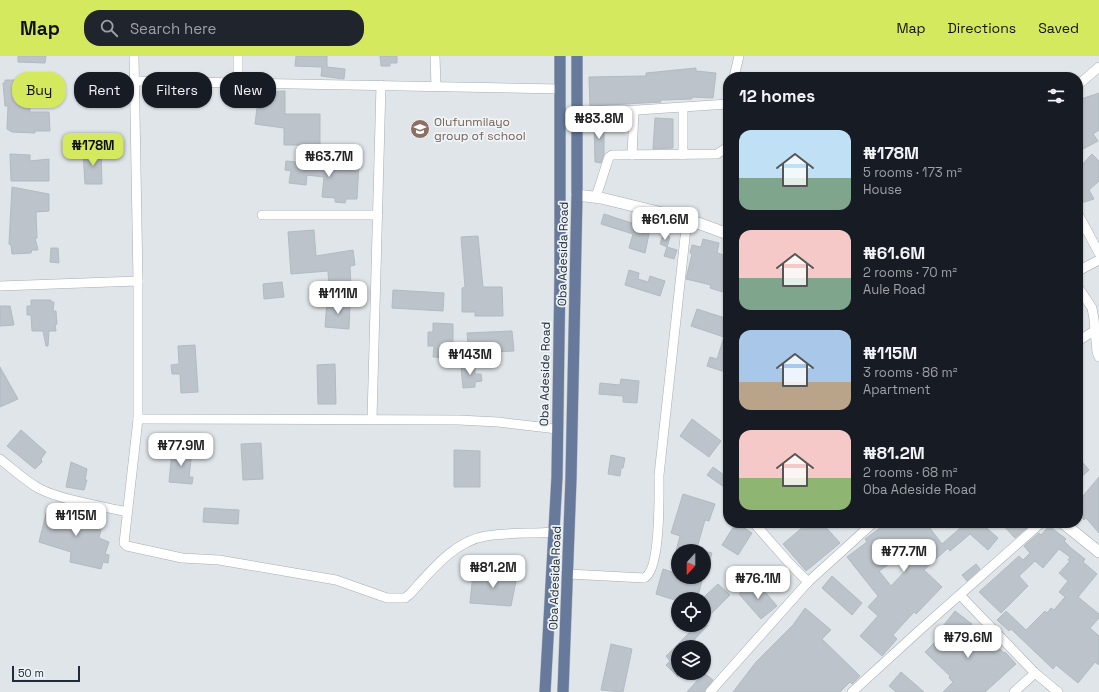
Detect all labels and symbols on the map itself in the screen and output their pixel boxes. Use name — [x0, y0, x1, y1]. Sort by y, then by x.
pin: ₦83.8M — [566, 106, 632, 140]
place label: Olufunmilayo group of school — [434, 114, 526, 144]
school or university icon: Olufunmilayo group of school — [409, 118, 431, 140]
pin: ₦178M — [65, 133, 121, 167]
pin: ₦63.7M — [296, 144, 362, 178]
street label: Oba Adesida Road — [554, 202, 572, 306]
pin: ₦61.6M — [632, 207, 698, 241]
pin: ₦111M — [310, 281, 366, 315]
street label: Oba Adeside Road — [536, 322, 554, 426]
pin: ₦143M — [442, 342, 498, 376]
pin: ₦77.9M — [148, 433, 214, 467]
pin: ₦115M — [48, 503, 104, 537]
street label: Oba Adesida Road — [545, 526, 565, 630]
pin: ₦77.7M — [871, 539, 937, 573]
north arrow — [671, 544, 711, 584]
pin: ₦81.2M — [460, 555, 526, 589]
pin: ₦76.1M — [725, 566, 791, 600]
pin: ₦79.6M — [935, 625, 1001, 659]
scale bar — [12, 664, 80, 683]

